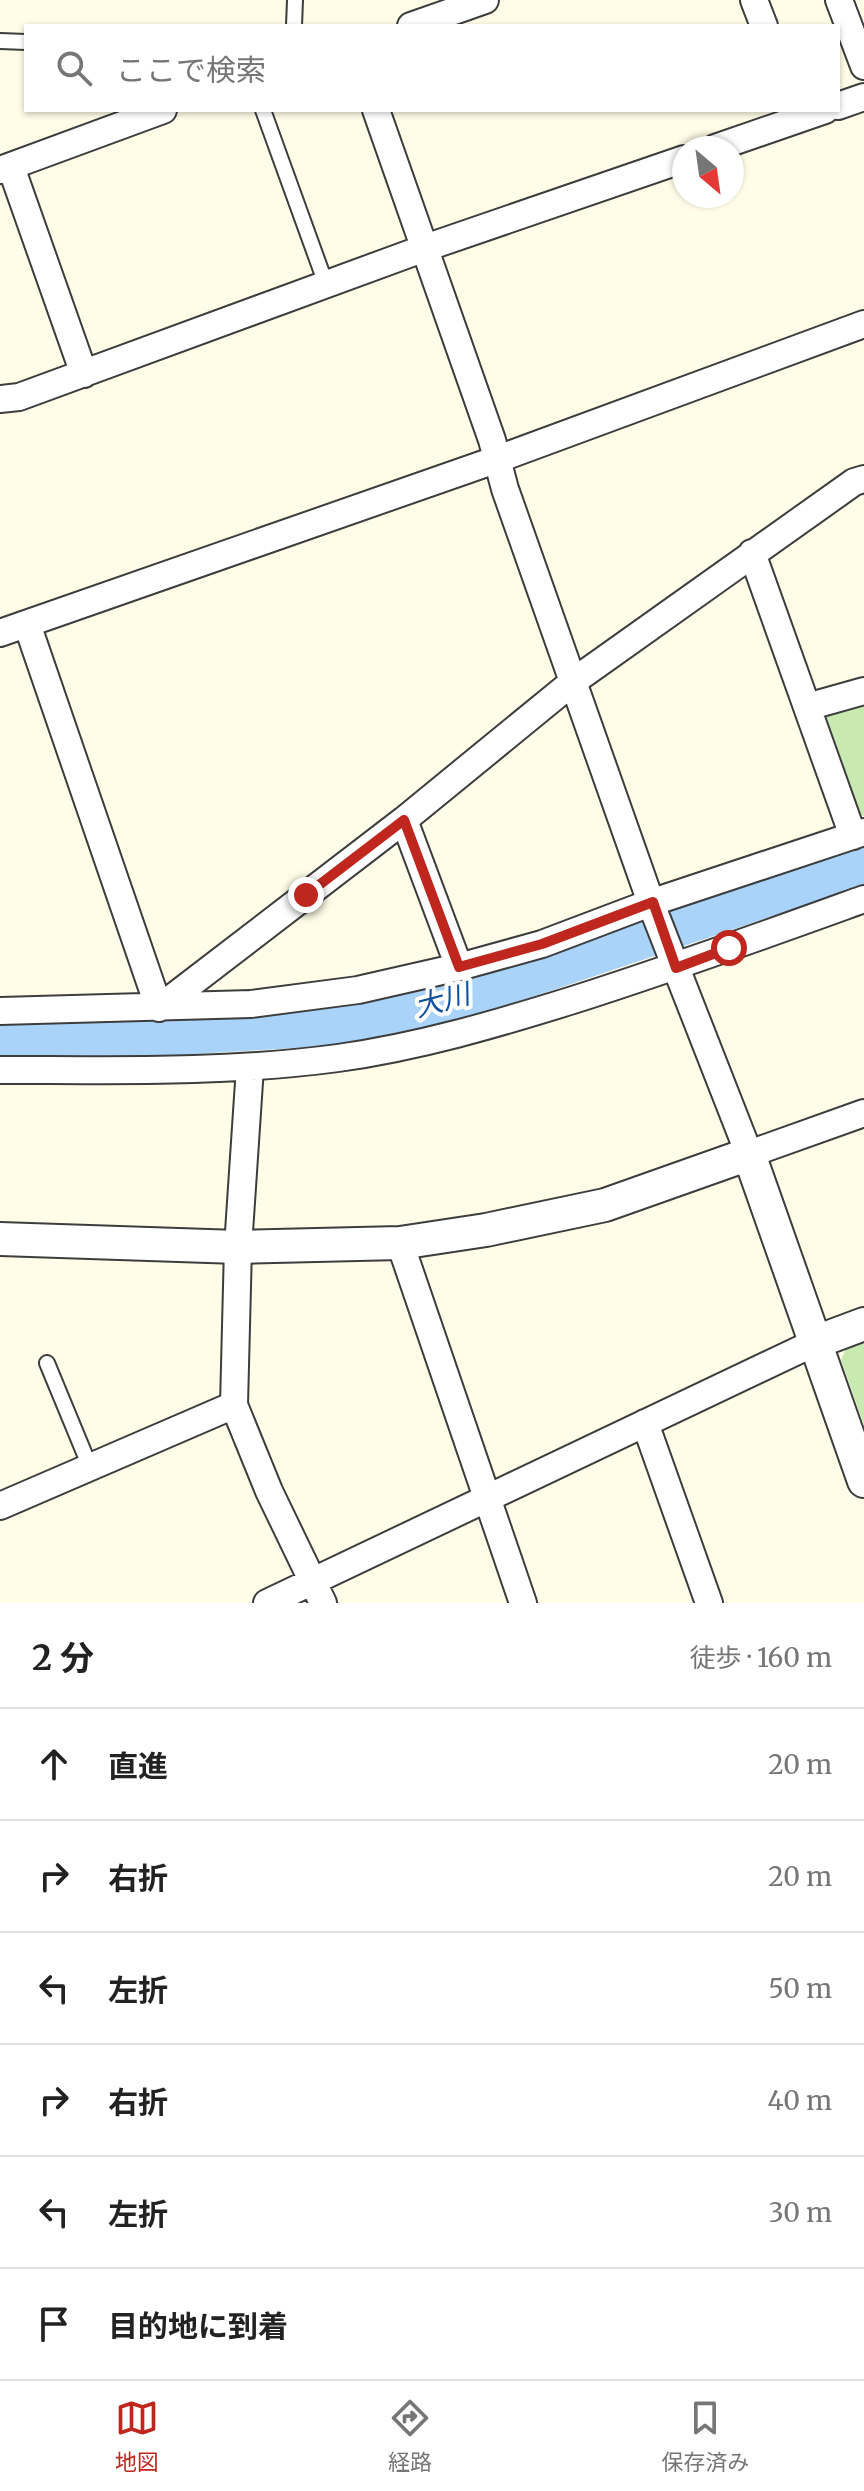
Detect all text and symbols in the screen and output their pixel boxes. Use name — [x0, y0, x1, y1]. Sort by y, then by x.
search box — [24, 24, 840, 112]
icon: search — [52, 46, 96, 90]
text: ここで検索 — [116, 51, 266, 89]
north arrow — [672, 136, 744, 208]
route end — [288, 877, 324, 913]
route start — [711, 930, 747, 966]
water label: 大川 — [410, 975, 477, 1025]
text: 2 分 — [32, 1637, 94, 1679]
text: 徒歩 · 160 m — [690, 1641, 832, 1674]
icon: ahead — [32, 1742, 76, 1786]
text: 直進 — [108, 1747, 168, 1785]
text: 20 m — [768, 1748, 832, 1781]
icon: right — [32, 1854, 76, 1898]
text: 右折 — [108, 1859, 168, 1897]
text: 20 m — [768, 1860, 832, 1893]
icon: left — [32, 1966, 76, 2010]
text: 左折 — [108, 1971, 168, 2009]
text: 50 m — [768, 1972, 832, 2005]
icon: right — [32, 2078, 76, 2122]
text: 右折 — [108, 2083, 168, 2121]
text: 40 m — [768, 2084, 832, 2117]
icon: left — [32, 2190, 76, 2234]
text: 左折 — [108, 2195, 168, 2233]
text: 30 m — [769, 2196, 832, 2229]
icon: arrive — [32, 2302, 76, 2346]
text: 目的地に到着 — [108, 2307, 288, 2345]
tab: 地図 — [115, 2396, 159, 2476]
tab: 経路 — [388, 2396, 432, 2476]
tab: 保存済み — [661, 2396, 749, 2476]

